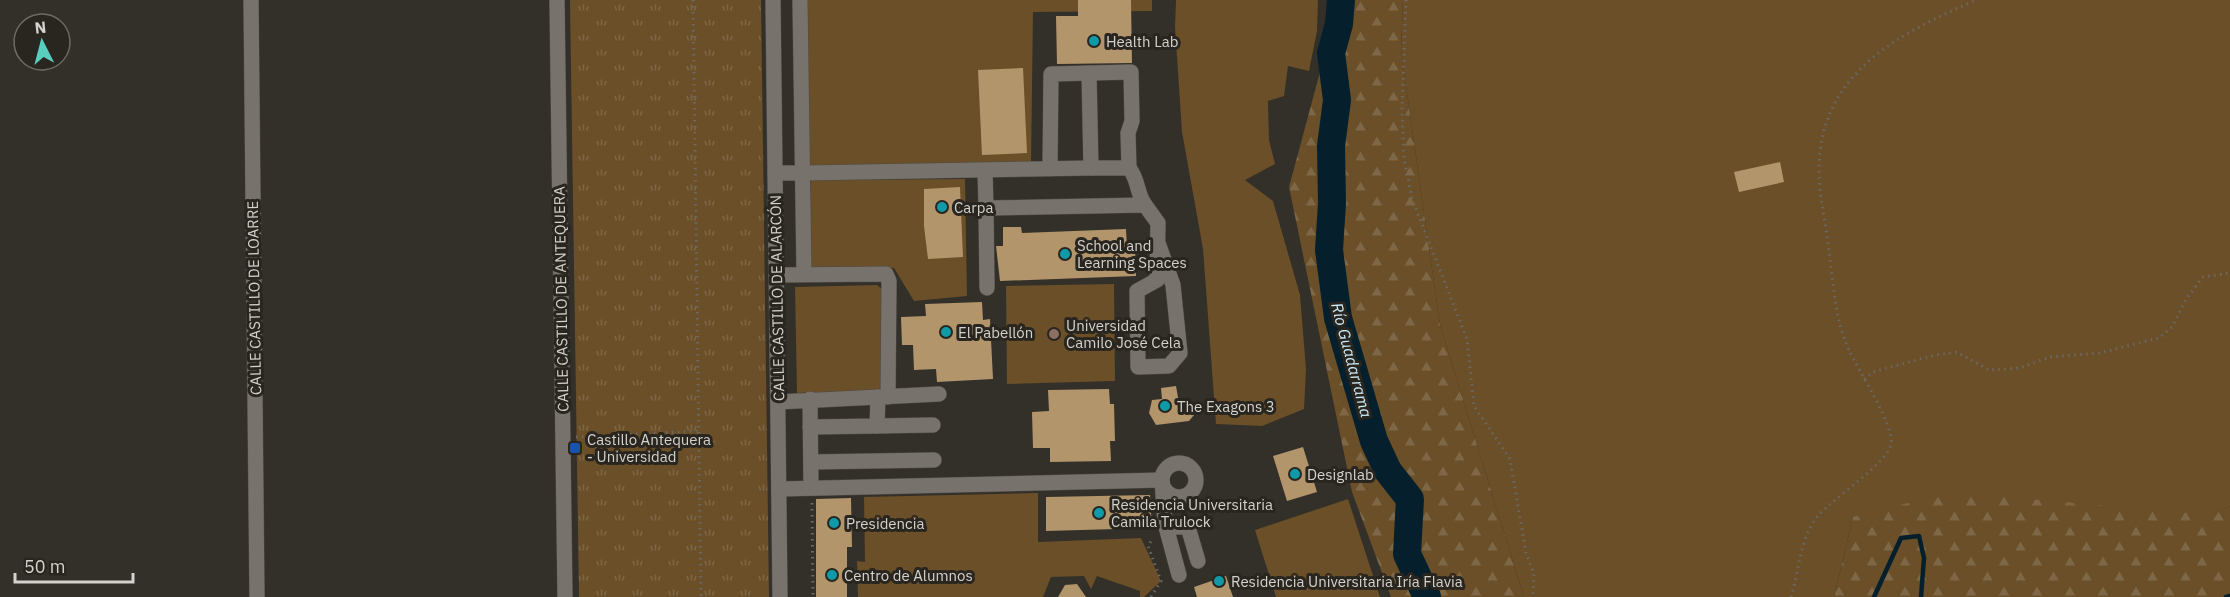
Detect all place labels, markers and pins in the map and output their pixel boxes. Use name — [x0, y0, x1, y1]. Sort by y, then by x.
place label: Health Lab — [1106, 32, 1178, 51]
marker: Health Lab — [1087, 34, 1101, 48]
place label: Carpa — [954, 198, 994, 217]
marker: Carpa — [935, 200, 949, 214]
place label: School and Learning Spaces — [1077, 236, 1187, 272]
marker: School and Learning Spaces — [1058, 247, 1072, 261]
place label: Universidad Camilo José Cela — [1066, 316, 1181, 352]
place label: El Pabellón — [958, 323, 1033, 342]
marker: El Pabellón — [939, 325, 953, 339]
marker: Universidad Camilo José Cela — [1047, 327, 1061, 341]
place label: The Exagons 3 — [1177, 397, 1275, 416]
marker: The Exagons 3 — [1158, 399, 1172, 413]
place label: Castillo Antequera - Universidad — [587, 430, 711, 466]
marker: Castillo Antequera - Universidad — [568, 441, 582, 455]
place label: Designlab — [1307, 465, 1374, 484]
marker: Designlab — [1288, 467, 1302, 481]
place label: Residencia Universitaria Camila Trulock — [1111, 495, 1273, 531]
marker: Residencia Universitaria Camila Trulock — [1092, 506, 1106, 520]
place label: Presidencia — [846, 514, 924, 533]
marker: Presidencia — [827, 516, 841, 530]
place label: Centro de Alumnos — [844, 566, 973, 585]
marker: Centro de Alumnos — [825, 568, 839, 582]
place label: Residencia Universitaria Iría Flavia — [1231, 572, 1463, 591]
marker: Residencia Universitaria Iría Flavia — [1212, 574, 1226, 588]

